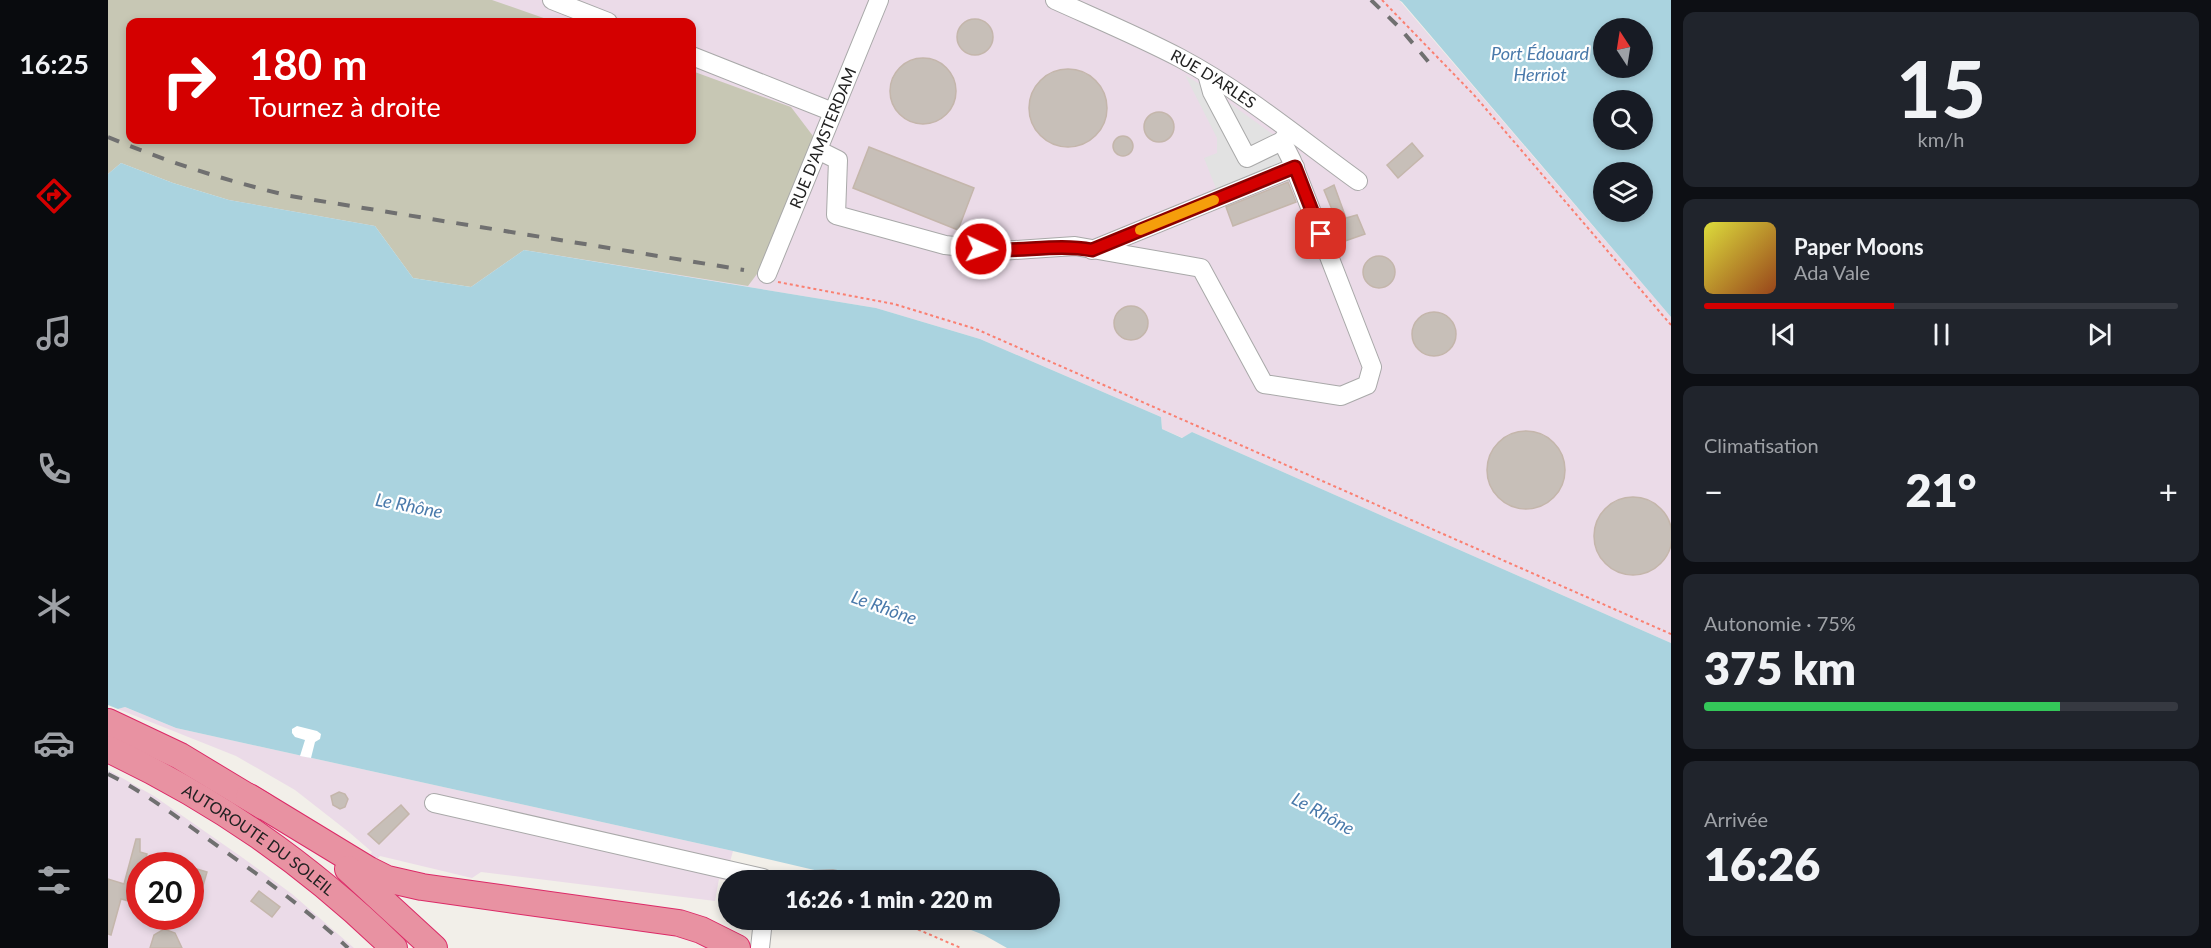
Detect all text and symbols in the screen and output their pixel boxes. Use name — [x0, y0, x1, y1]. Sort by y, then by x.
north arrow — [1593, 18, 1653, 78]
map controls — [1593, 18, 1653, 222]
text: 180 m — [249, 39, 367, 89]
text: 15 — [1896, 41, 1986, 135]
icon: right — [150, 42, 228, 120]
water label: Port Édouard Herriot — [1491, 42, 1589, 85]
street label: RUE D'ARLES — [1168, 45, 1260, 112]
text: 16:25 — [19, 47, 89, 80]
street label: RUE D'AMSTERDAM — [785, 65, 859, 211]
text: Tournez à droite — [249, 90, 441, 123]
button: search — [1593, 90, 1653, 150]
text: km/h — [1918, 127, 1964, 151]
button: layers — [1593, 162, 1653, 222]
icon: directions — [33, 175, 75, 217]
pin — [1295, 208, 1346, 259]
position arrow — [949, 217, 1013, 281]
icon: arrive — [1304, 217, 1337, 250]
text: Paper Moons — [1794, 233, 1924, 260]
text: Ada Vale — [1794, 260, 1870, 284]
icon: music — [33, 312, 75, 354]
icon: previous — [1767, 318, 1800, 351]
icon: pause — [1925, 318, 1958, 351]
icon: next — [2083, 318, 2116, 351]
text: Climatisation — [1704, 433, 1819, 457]
icon: phone — [33, 448, 75, 490]
text: 21° — [1906, 463, 1976, 517]
text: − — [1704, 471, 1723, 511]
text: + — [2159, 471, 2178, 511]
water label: Le Rhône — [374, 488, 445, 522]
icon: climate — [33, 585, 75, 627]
water label: Le Rhône — [849, 585, 920, 629]
text: Autonomie · 75% — [1704, 611, 1856, 635]
text: 375 km — [1704, 641, 1856, 695]
icon: car — [33, 722, 75, 764]
street label: AUTOROUTE DU SOLEIL — [179, 780, 339, 899]
water label: Le Rhône — [1288, 787, 1359, 839]
text: Arrivée — [1704, 807, 1768, 831]
text: 16:26 — [1704, 837, 1820, 891]
speed limit sign: 20 — [126, 852, 204, 930]
icon: filters — [33, 859, 75, 901]
text: 16:26 · 1 min · 220 m — [786, 886, 992, 913]

